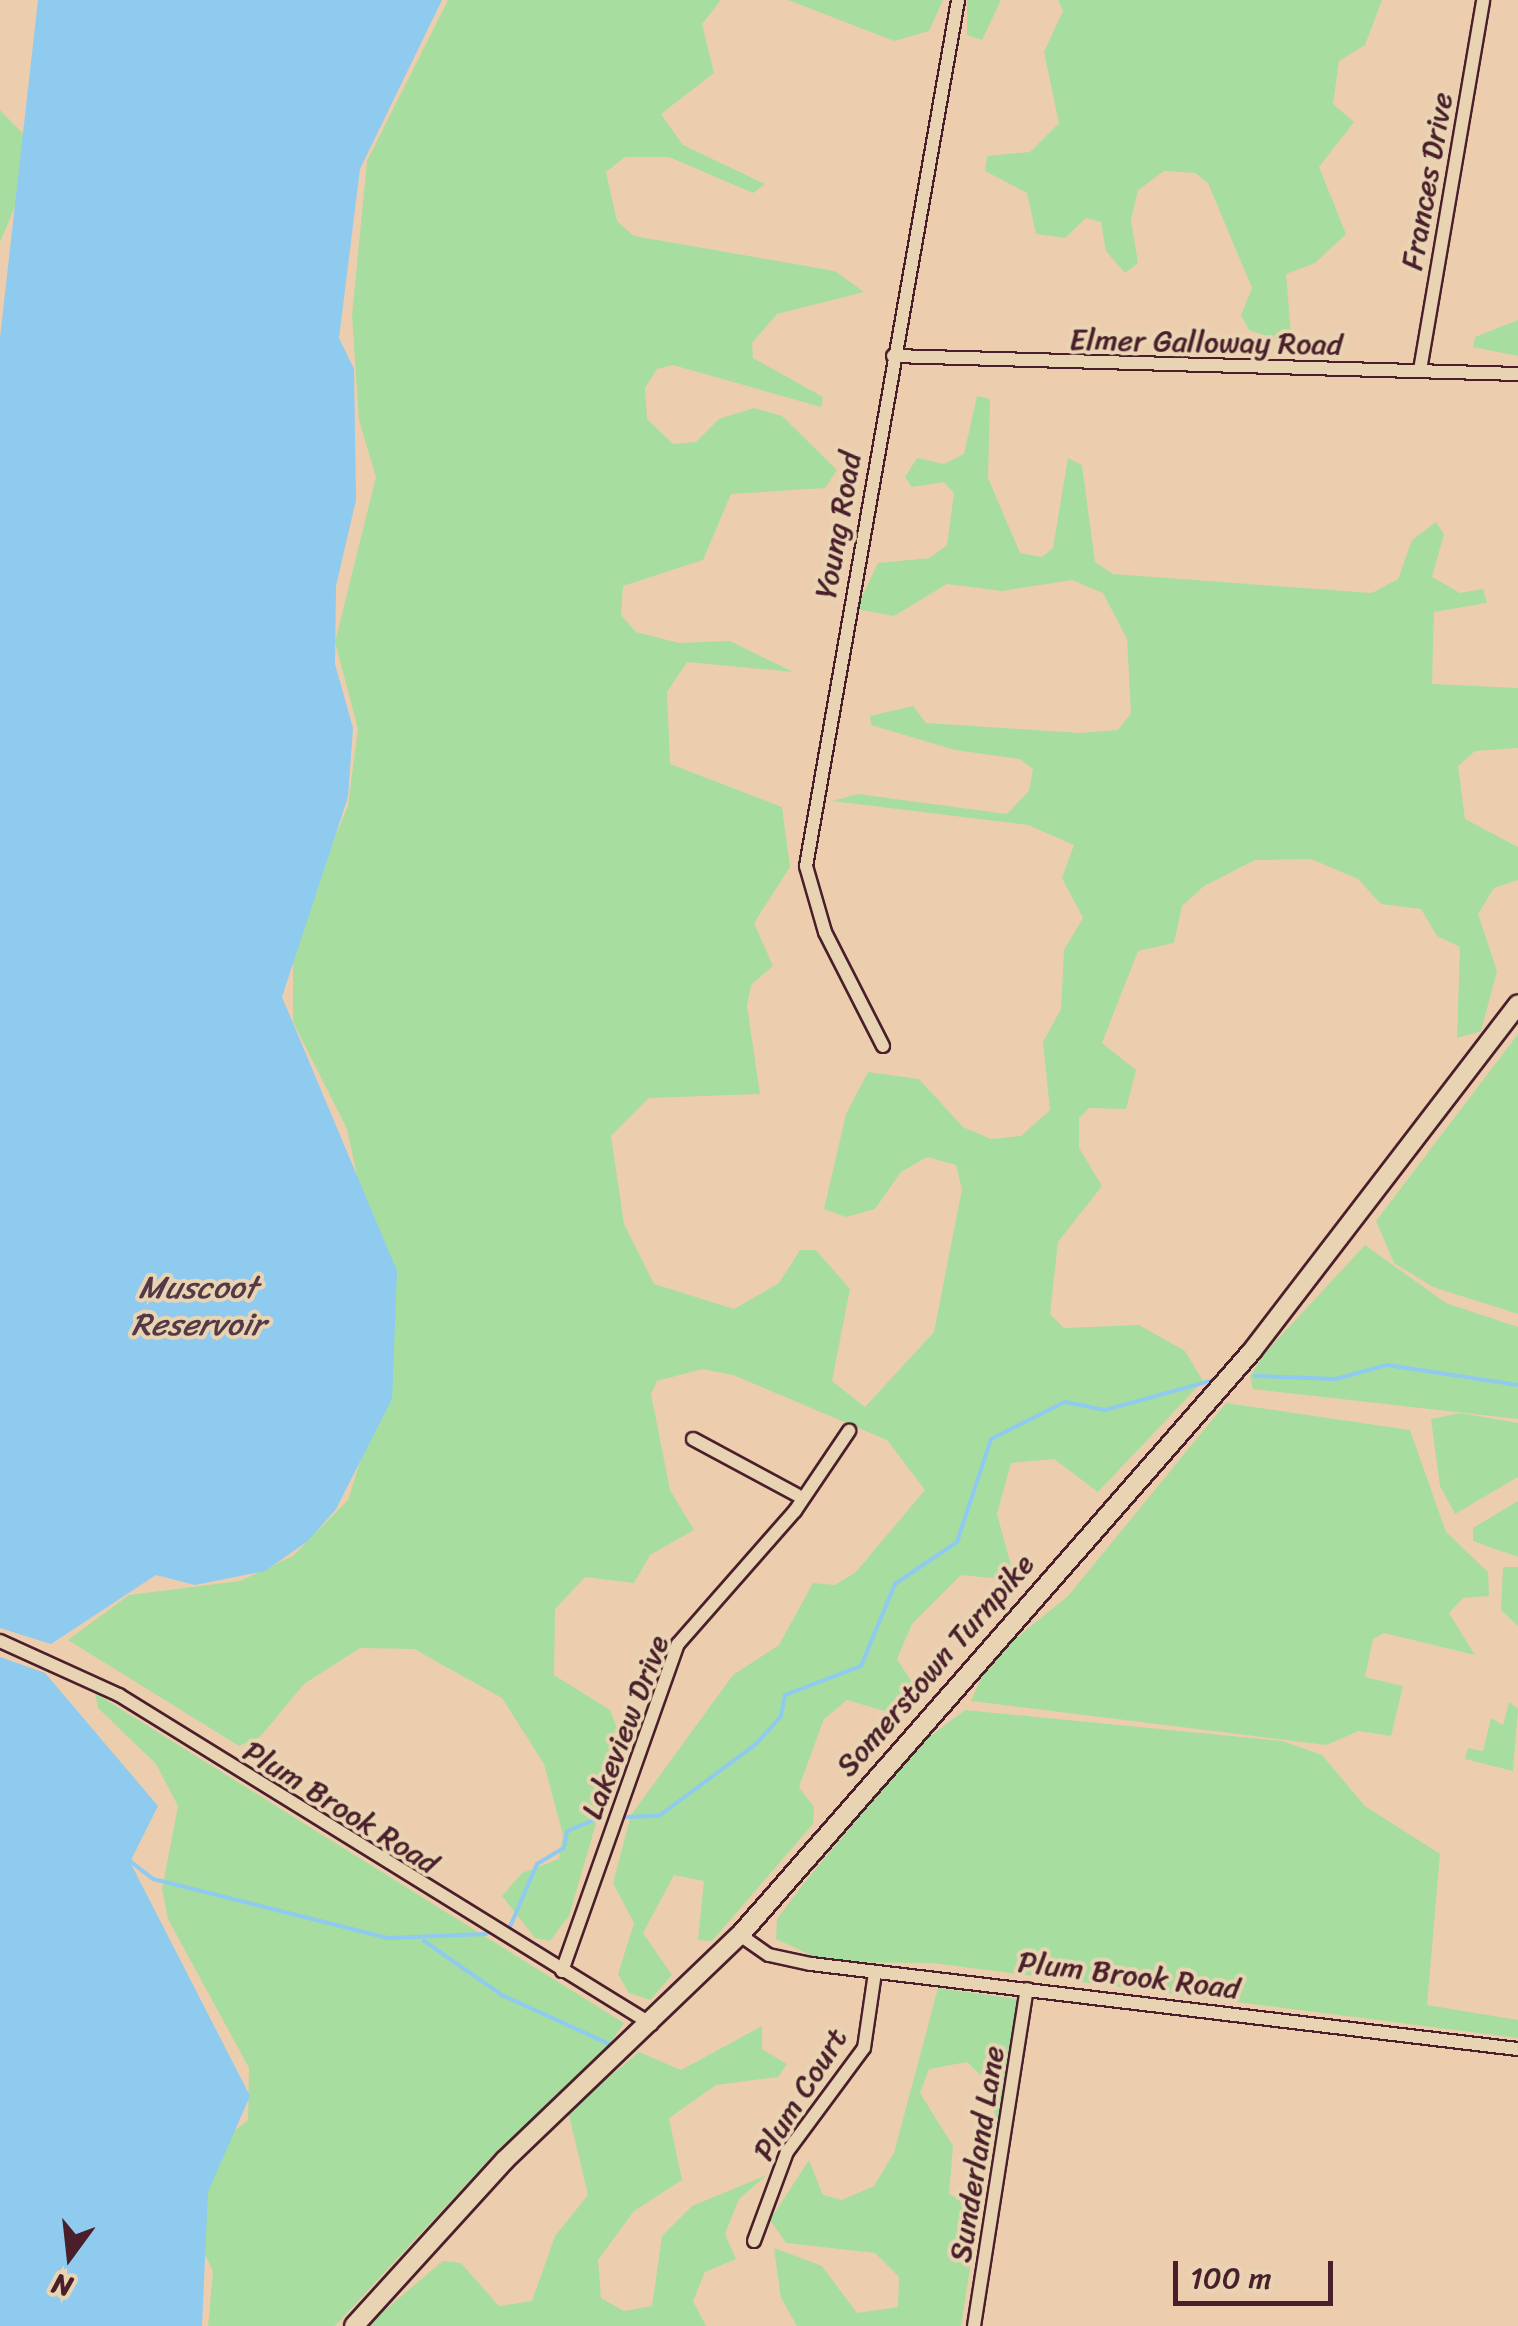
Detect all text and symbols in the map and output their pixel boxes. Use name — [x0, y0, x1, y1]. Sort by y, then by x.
street label: Frances Drive — [1394, 89, 1460, 273]
street label: Elmer Galloway Road — [1069, 322, 1343, 362]
street label: Young Road — [807, 449, 869, 601]
water label: Muscoot Reservoir — [132, 1270, 264, 1345]
street label: Somerstown Turnpike — [829, 1546, 1041, 1784]
street label: Lakeview Drive — [573, 1630, 677, 1824]
street label: Plum Brook Road — [237, 1733, 445, 1881]
street label: Plum Brook Road — [1016, 1944, 1242, 2006]
street label: Plum Court — [745, 2021, 855, 2167]
street label: Sunderland Lane — [942, 2043, 1012, 2265]
north arrow — [20, 2206, 120, 2306]
scale bar — [1178, 2241, 1338, 2303]
text: 100 m — [1190, 2251, 1272, 2305]
text: N — [46, 2259, 78, 2312]

